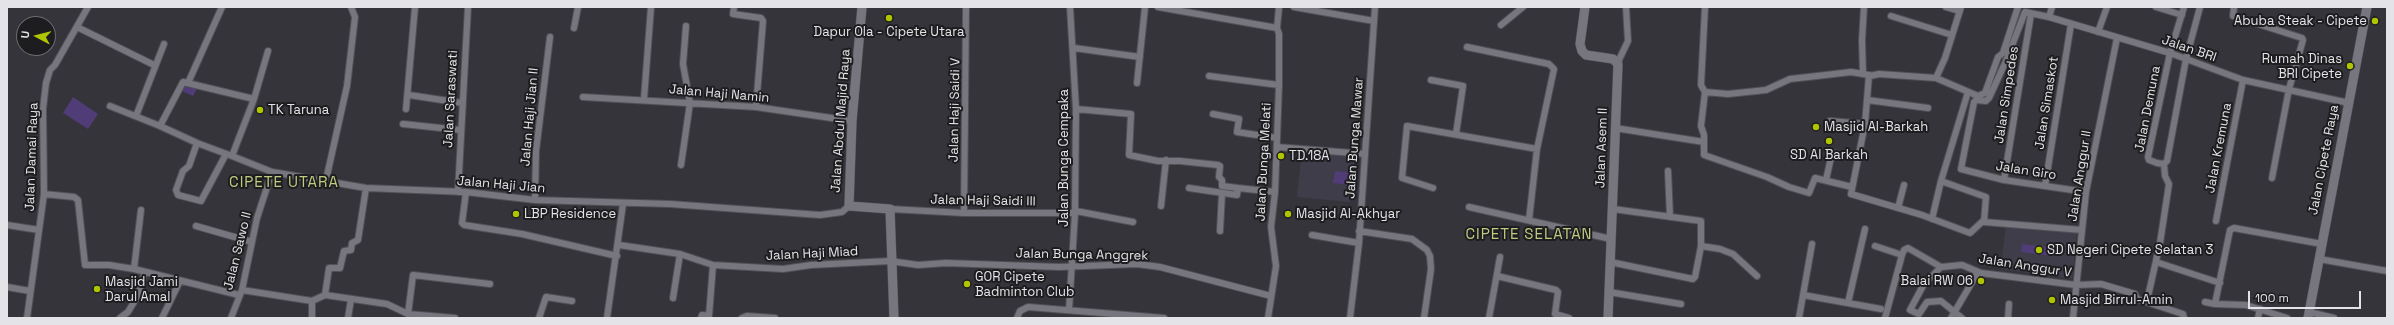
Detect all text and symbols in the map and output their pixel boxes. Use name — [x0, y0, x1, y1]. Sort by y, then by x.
marker: Dapur Ola - Cipete Utara — [884, 13, 894, 23]
place label: Abuba Steak - Cipete — [2234, 13, 2367, 29]
north arrow — [16, 16, 56, 56]
marker: Abuba Steak - Cipete — [2370, 16, 2380, 26]
place label: Dapur Ola - Cipete Utara — [814, 24, 964, 40]
text: U — [18, 30, 32, 39]
street label: Jalan BRI — [2160, 32, 2218, 66]
street label: Jalan Simpedes — [1992, 45, 2022, 145]
street label: Jalan Abdul Majid Raya — [828, 49, 854, 193]
street label: Jalan Saraswati — [441, 50, 461, 148]
place label: Rumah Dinas BRI Cipete — [2262, 51, 2342, 82]
street label: Jalan Simaskot — [2032, 55, 2062, 151]
street label: Jalan Haji Saidi V — [946, 58, 964, 162]
marker: Rumah Dinas BRI Cipete — [2345, 61, 2355, 71]
street label: Jalan Demuna — [2132, 65, 2164, 153]
street label: Jalan Haji Jian II — [518, 67, 542, 167]
street label: Jalan Bunga Mawar — [1343, 77, 1367, 199]
street label: Jalan Haji Namin — [668, 82, 770, 106]
street label: Jalan Bunga Cempaka — [1056, 89, 1072, 227]
street label: Jalan Damai Raya — [22, 102, 42, 212]
place label: TK Taruna — [268, 102, 329, 118]
street label: Jalan Bunga Melati — [1253, 102, 1275, 222]
street label: Jalan Kremuna — [2203, 102, 2235, 194]
street label: Jalan Cipete Raya — [2306, 104, 2342, 216]
marker: TK Taruna — [255, 105, 265, 115]
street label: Jalan Asem II — [1593, 108, 1611, 188]
place label: Masjid Al-Barkah — [1824, 119, 1928, 135]
marker: Masjid Al-Barkah — [1811, 122, 1821, 132]
street label: Jalan Anggur II — [2065, 129, 2095, 223]
marker: SD Al Barkah — [1824, 136, 1834, 146]
place label: SD Al Barkah — [1790, 147, 1868, 163]
place label: TD.18A — [1289, 148, 1329, 164]
marker: TD.18A — [1276, 151, 1286, 161]
street label: Jalan Giro — [1995, 159, 2057, 183]
street label: Jalan Haji Jian — [456, 173, 546, 197]
district label: CIPETE UTARA — [229, 174, 339, 192]
street label: Jalan Haji Saidi III — [930, 192, 1036, 210]
place label: LBP Residence — [524, 206, 616, 222]
place label: Masjid Al-Akhyar — [1296, 206, 1400, 222]
marker: LBP Residence — [511, 209, 521, 219]
marker: Masjid Al-Akhyar — [1283, 209, 1293, 219]
street label: Jalan Sawo II — [221, 210, 255, 292]
district label: CIPETE SELATAN — [1465, 226, 1593, 244]
place label: SD Negeri Cipete Selatan 3 — [2047, 242, 2213, 258]
street label: Jalan Haji Miad — [765, 244, 859, 264]
marker: SD Negeri Cipete Selatan 3 — [2034, 245, 2044, 255]
street label: Jalan Bunga Anggrek — [1016, 246, 1148, 264]
street label: Jalan Anggur V — [1977, 251, 2073, 281]
place label: GOR Cipete Badminton Club — [975, 269, 1074, 300]
place label: Balai RW 06 — [1901, 273, 1973, 289]
place label: Masjid Jami Darul Amal — [105, 274, 178, 305]
marker: Balai RW 06 — [1976, 276, 1986, 286]
marker: GOR Cipete Badminton Club — [962, 279, 972, 289]
scale bar — [2250, 283, 2363, 309]
marker: Masjid Jami Darul Amal — [92, 284, 102, 294]
text: 100 m — [2255, 290, 2289, 306]
place label: Masjid Birrul-Amin — [2060, 292, 2173, 308]
marker: Masjid Birrul-Amin — [2047, 295, 2057, 305]

